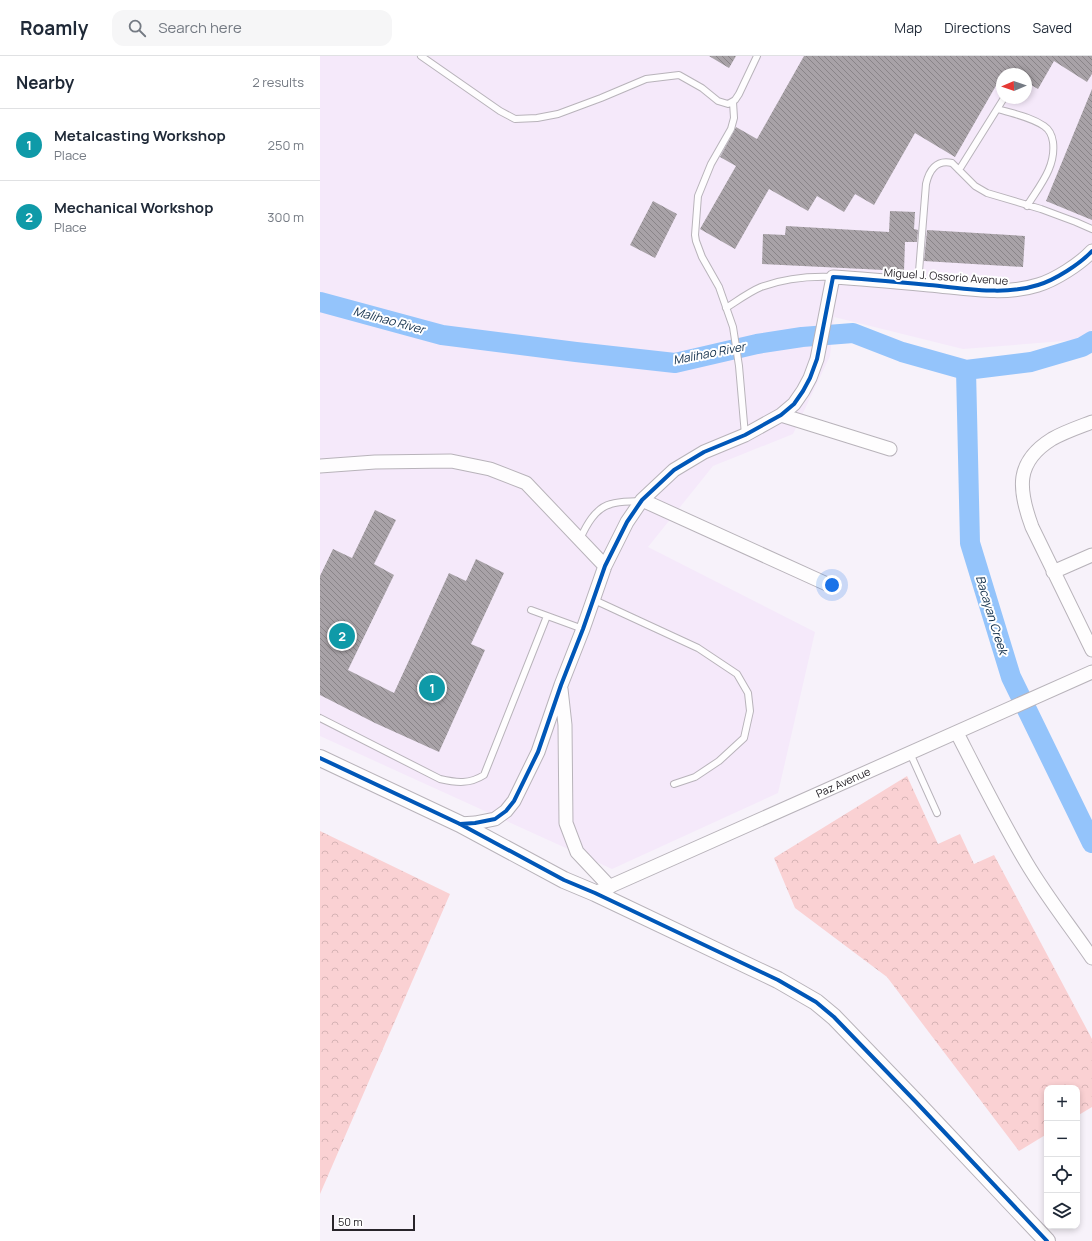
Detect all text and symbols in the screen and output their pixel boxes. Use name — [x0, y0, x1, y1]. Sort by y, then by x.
search box — [112, 10, 392, 46]
text: Roamly — [20, 15, 88, 41]
icon: search — [126, 17, 148, 39]
text: Search here — [158, 17, 242, 38]
text: Map — [894, 18, 922, 37]
text: Directions — [944, 18, 1011, 37]
text: Saved — [1033, 18, 1072, 37]
north arrow — [996, 68, 1032, 104]
text: Nearby — [16, 71, 74, 94]
text: 2 results — [252, 73, 304, 91]
text: Metalcasting Workshop — [54, 125, 226, 146]
text: 1 — [26, 136, 32, 154]
text: 250 m — [268, 136, 304, 154]
text: Place — [54, 146, 87, 164]
text: Mechanical Workshop — [54, 197, 213, 218]
text: 2 — [25, 208, 33, 226]
text: 300 m — [267, 208, 304, 226]
text: Place — [54, 218, 87, 236]
street label: Miguel J. Ossorio Avenue — [883, 264, 1009, 288]
water label: Malihao River — [351, 302, 428, 338]
water label: Malihao River — [671, 337, 748, 368]
water label: Bacayan Creek — [972, 573, 1013, 659]
your location — [822, 575, 842, 595]
pin: 2 — [329, 621, 355, 651]
pin: 1 — [419, 673, 445, 703]
street label: Paz Avenue — [813, 763, 873, 801]
map controls — [1044, 1085, 1080, 1229]
button: + — [1044, 1085, 1080, 1121]
button: − — [1044, 1121, 1080, 1157]
button: locate — [1044, 1157, 1080, 1193]
button: layers — [1044, 1193, 1080, 1229]
scale bar — [332, 1213, 415, 1232]
text: 50 m — [338, 1214, 363, 1229]

